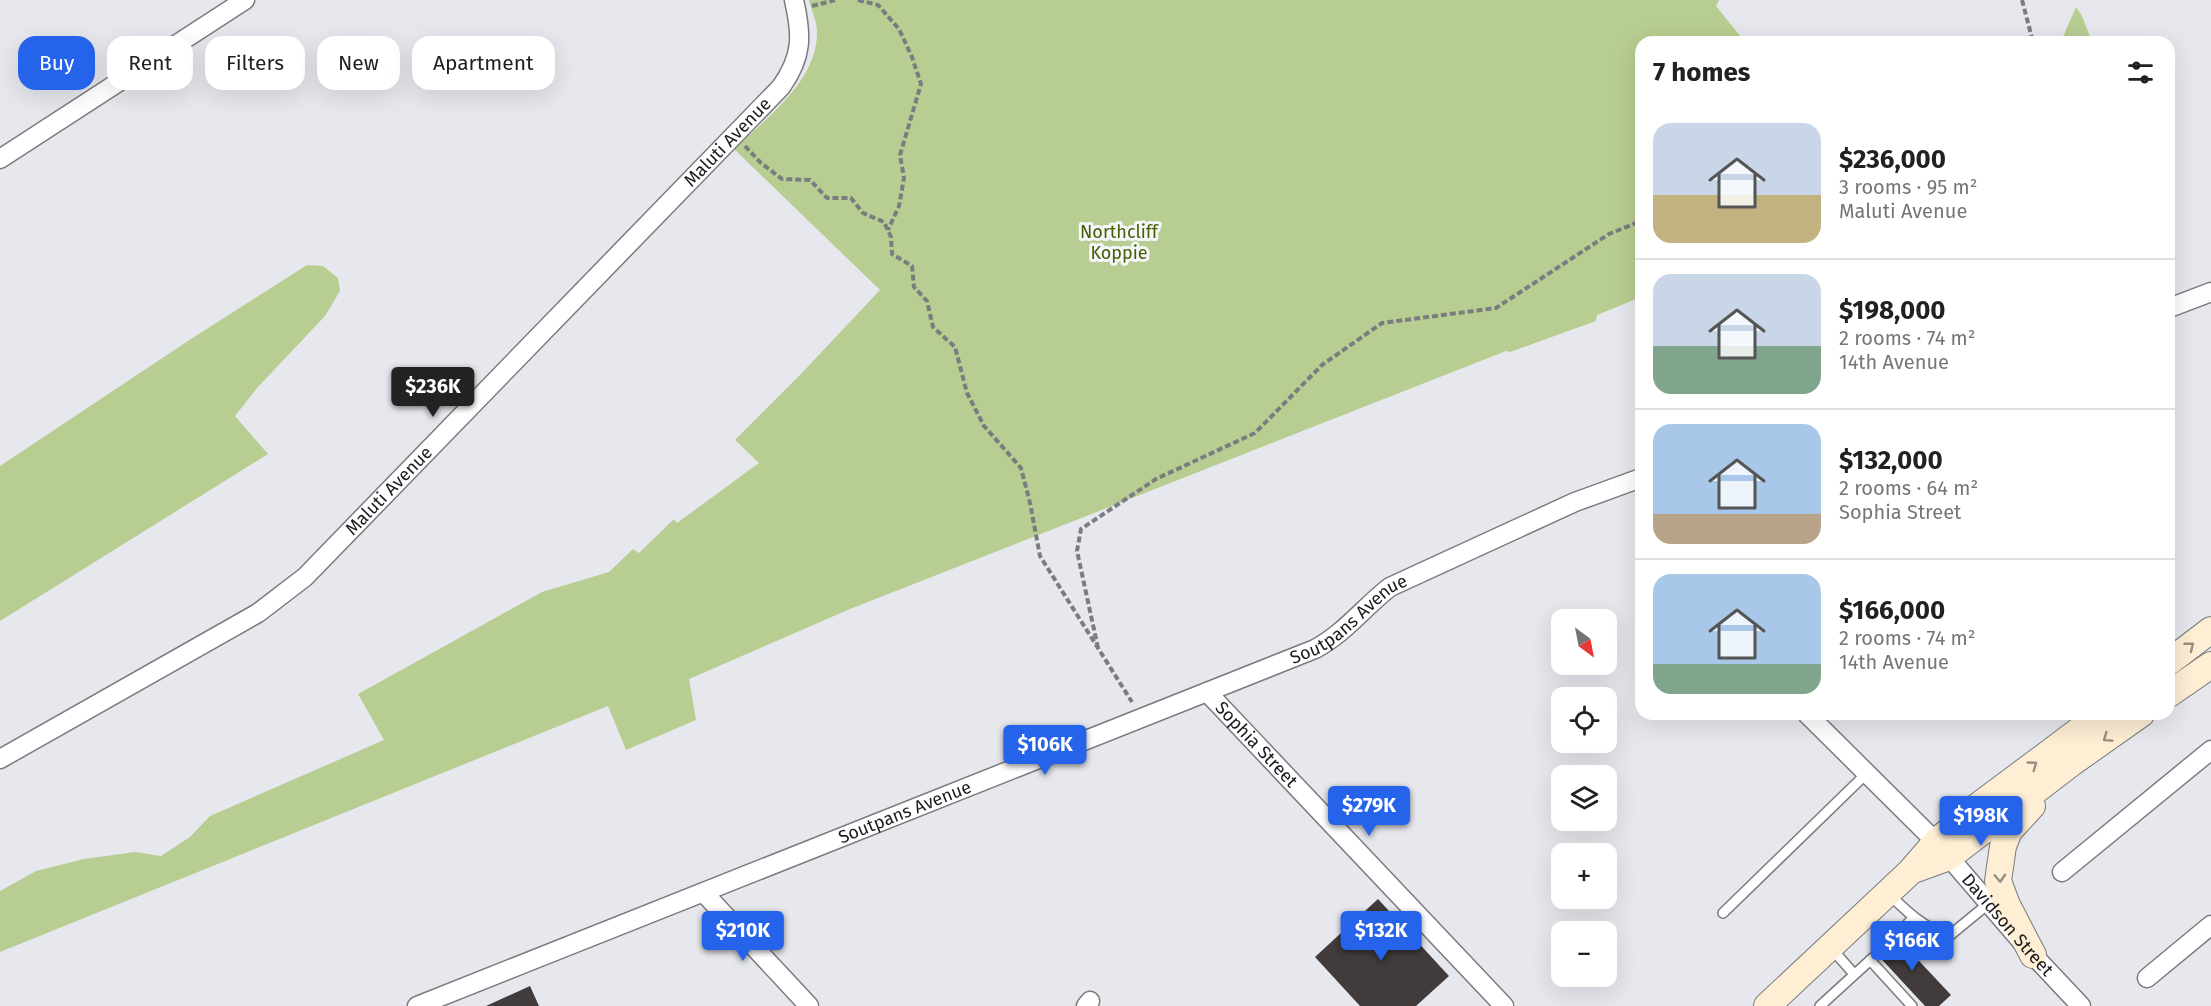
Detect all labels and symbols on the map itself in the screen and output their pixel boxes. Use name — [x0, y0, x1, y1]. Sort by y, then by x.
street label: Maluti Avenue — [679, 93, 776, 191]
park label: Northcliff Koppie — [1080, 221, 1160, 264]
pin: $236K — [391, 367, 475, 418]
street label: Maluti Avenue — [341, 442, 437, 540]
street label: Soutpans Avenue — [1287, 570, 1411, 669]
north arrow — [1551, 609, 1617, 675]
one-way arrow — [2183, 642, 2194, 653]
street label: Sophia Street — [1211, 697, 1303, 792]
pin: $106K — [1003, 725, 1087, 776]
one-way arrow — [2102, 731, 2113, 742]
one-way arrow — [2027, 762, 2038, 773]
street label: Soutpans Avenue — [835, 776, 975, 848]
pin: $279K — [1327, 786, 1411, 837]
pin: $198K — [1939, 796, 2023, 847]
street label: Davidson Street — [1957, 869, 2058, 981]
one-way arrow — [1994, 874, 2007, 883]
pin: $210K — [701, 911, 785, 962]
pin: $132K — [1339, 911, 1423, 962]
pin: $166K — [1870, 921, 1954, 972]

